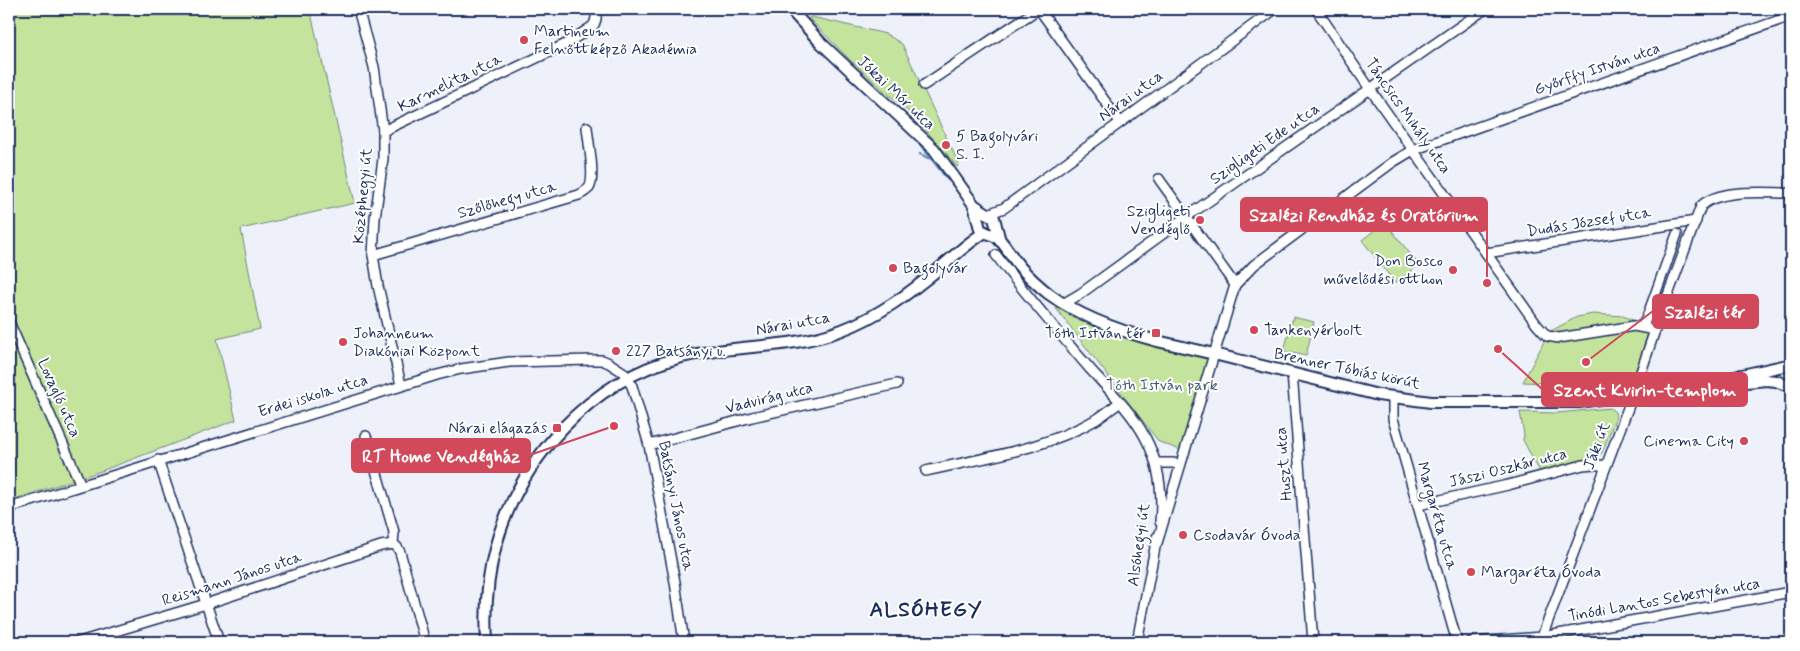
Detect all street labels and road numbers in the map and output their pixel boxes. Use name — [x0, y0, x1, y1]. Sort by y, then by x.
street label: Győrffy István utca — [1531, 38, 1663, 100]
street label: Karmelita utca — [394, 49, 506, 117]
street label: Jókai Mór utca — [852, 51, 940, 135]
street label: Táncsics Mihály utca — [1360, 54, 1456, 178]
street label: Nárai utca — [1094, 65, 1168, 127]
street label: Szigligeti Ede utca — [1206, 98, 1325, 191]
street label: Középhegyi út — [348, 147, 379, 245]
street label: Szőlőhegy utca — [455, 176, 559, 225]
street label: Dudás József utca — [1525, 202, 1653, 242]
street label: Nárai utca — [754, 307, 832, 341]
street label: Brenner Tóbiás körút — [1272, 343, 1423, 395]
street label: Lovagló utca — [32, 355, 86, 441]
street label: Erdei iskola utca — [255, 369, 371, 423]
street label: Vadvirág utca — [723, 377, 815, 419]
street label: Jáki út — [1578, 419, 1616, 473]
street label: Huszt utca — [1270, 426, 1298, 502]
street label: Batsányi János utca — [653, 439, 699, 573]
street label: Jászi Oszkár utca — [1447, 443, 1569, 493]
street label: Margaréta utca — [1411, 459, 1463, 573]
street label: Alsóhegyi út — [1123, 502, 1156, 588]
street label: Reismann János utca — [159, 546, 305, 612]
street label: Tinódi Lantos Sebestyén utca — [1566, 573, 1762, 627]

